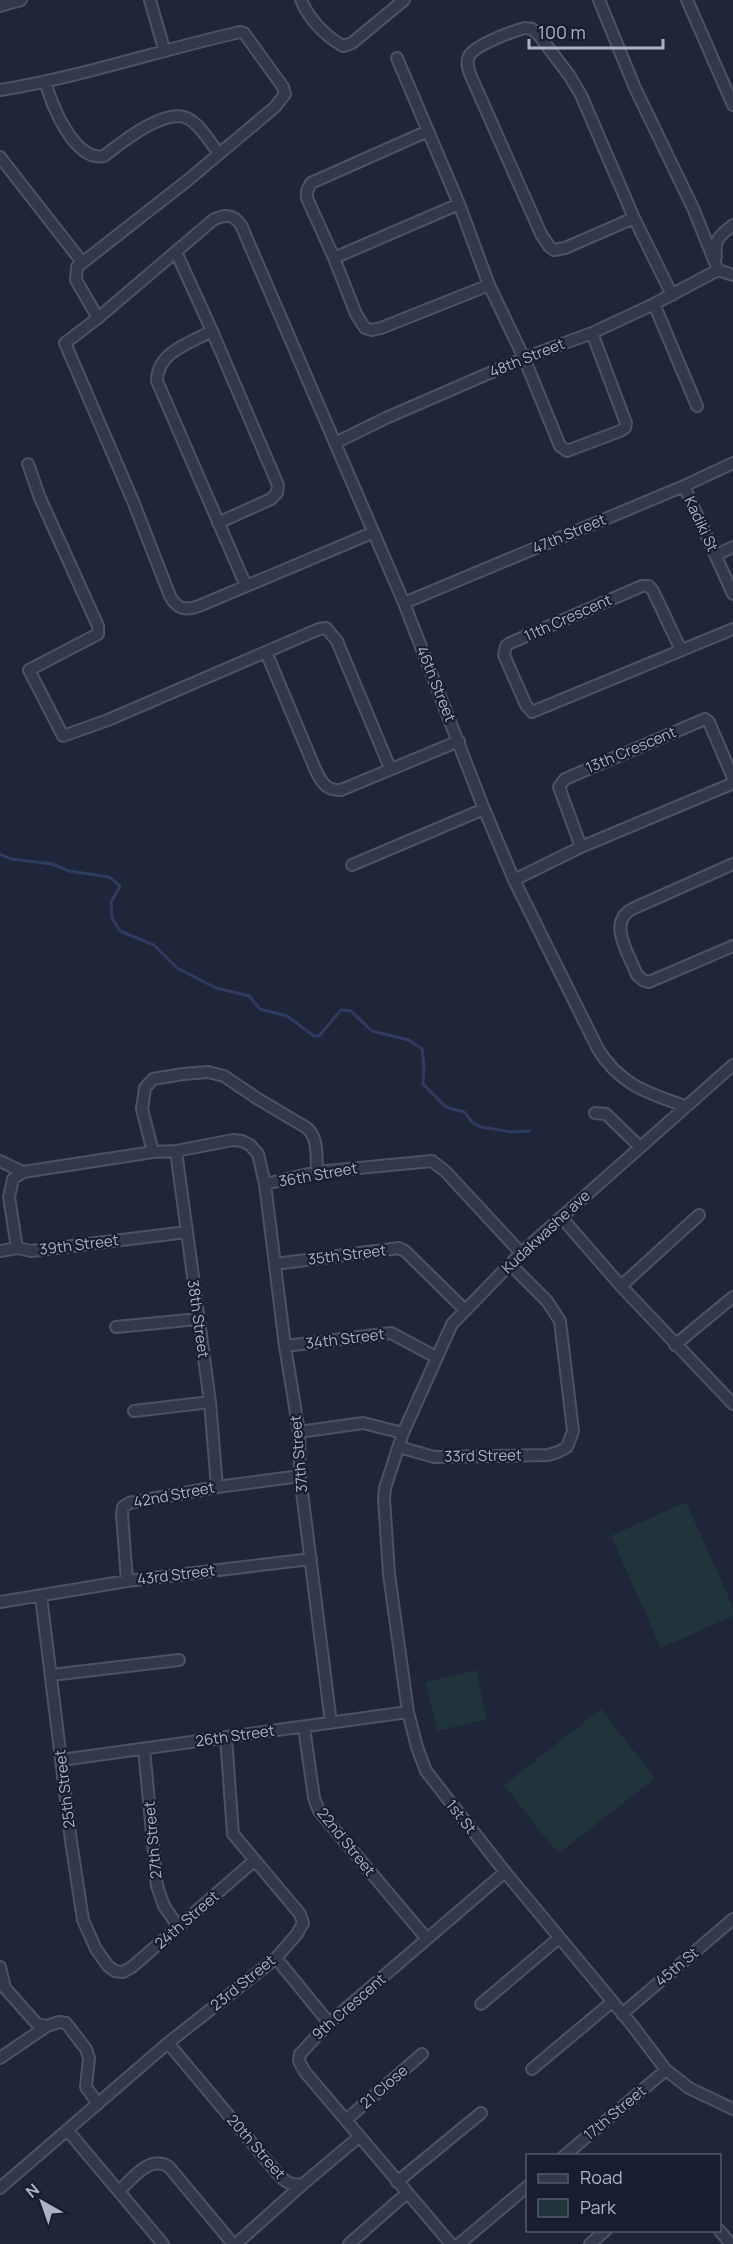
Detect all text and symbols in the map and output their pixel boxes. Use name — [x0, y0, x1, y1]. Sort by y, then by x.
scale bar — [529, 12, 662, 50]
text: 100 m — [538, 20, 586, 44]
street label: 48th Street — [486, 333, 568, 382]
street label: Kadiki St — [680, 493, 723, 555]
street label: 47th Street — [529, 509, 609, 559]
street label: 11th Crescent — [521, 589, 615, 646]
street label: 46th Street — [412, 643, 461, 725]
street label: 13th Crescent — [582, 721, 679, 778]
street label: 36th Street — [277, 1157, 359, 1192]
street label: Kudakwashe ave — [497, 1185, 595, 1278]
street label: 39th Street — [38, 1229, 120, 1260]
street label: 35th Street — [306, 1239, 387, 1270]
street label: 38th Street — [183, 1278, 214, 1359]
street label: 34th Street — [304, 1323, 385, 1354]
street label: 37th Street — [285, 1414, 312, 1494]
street label: 33rd Street — [444, 1444, 522, 1467]
street label: 42nd Street — [132, 1476, 216, 1513]
street label: 43rd Street — [136, 1559, 216, 1590]
street label: 26th Street — [194, 1720, 276, 1751]
street label: 25th Street — [49, 1748, 80, 1830]
street label: 1st St — [441, 1795, 481, 1838]
street label: 27th Street — [139, 1800, 166, 1880]
street label: 22nd Street — [312, 1803, 380, 1880]
street label: 24th Street — [150, 1886, 223, 1953]
street label: 45th St — [651, 1942, 703, 1991]
street label: 23rd Street — [206, 1950, 280, 2015]
street label: 9th Crescent — [307, 1969, 390, 2045]
street label: 21 Close — [355, 2060, 412, 2113]
street label: 17th Street — [579, 2080, 650, 2145]
street label: 20th Street — [222, 2110, 290, 2184]
legend — [526, 2154, 721, 2232]
text: Road — [580, 2165, 623, 2189]
north arrow — [12, 2172, 72, 2232]
text: N — [21, 2178, 44, 2203]
text: Park — [580, 2195, 617, 2219]

